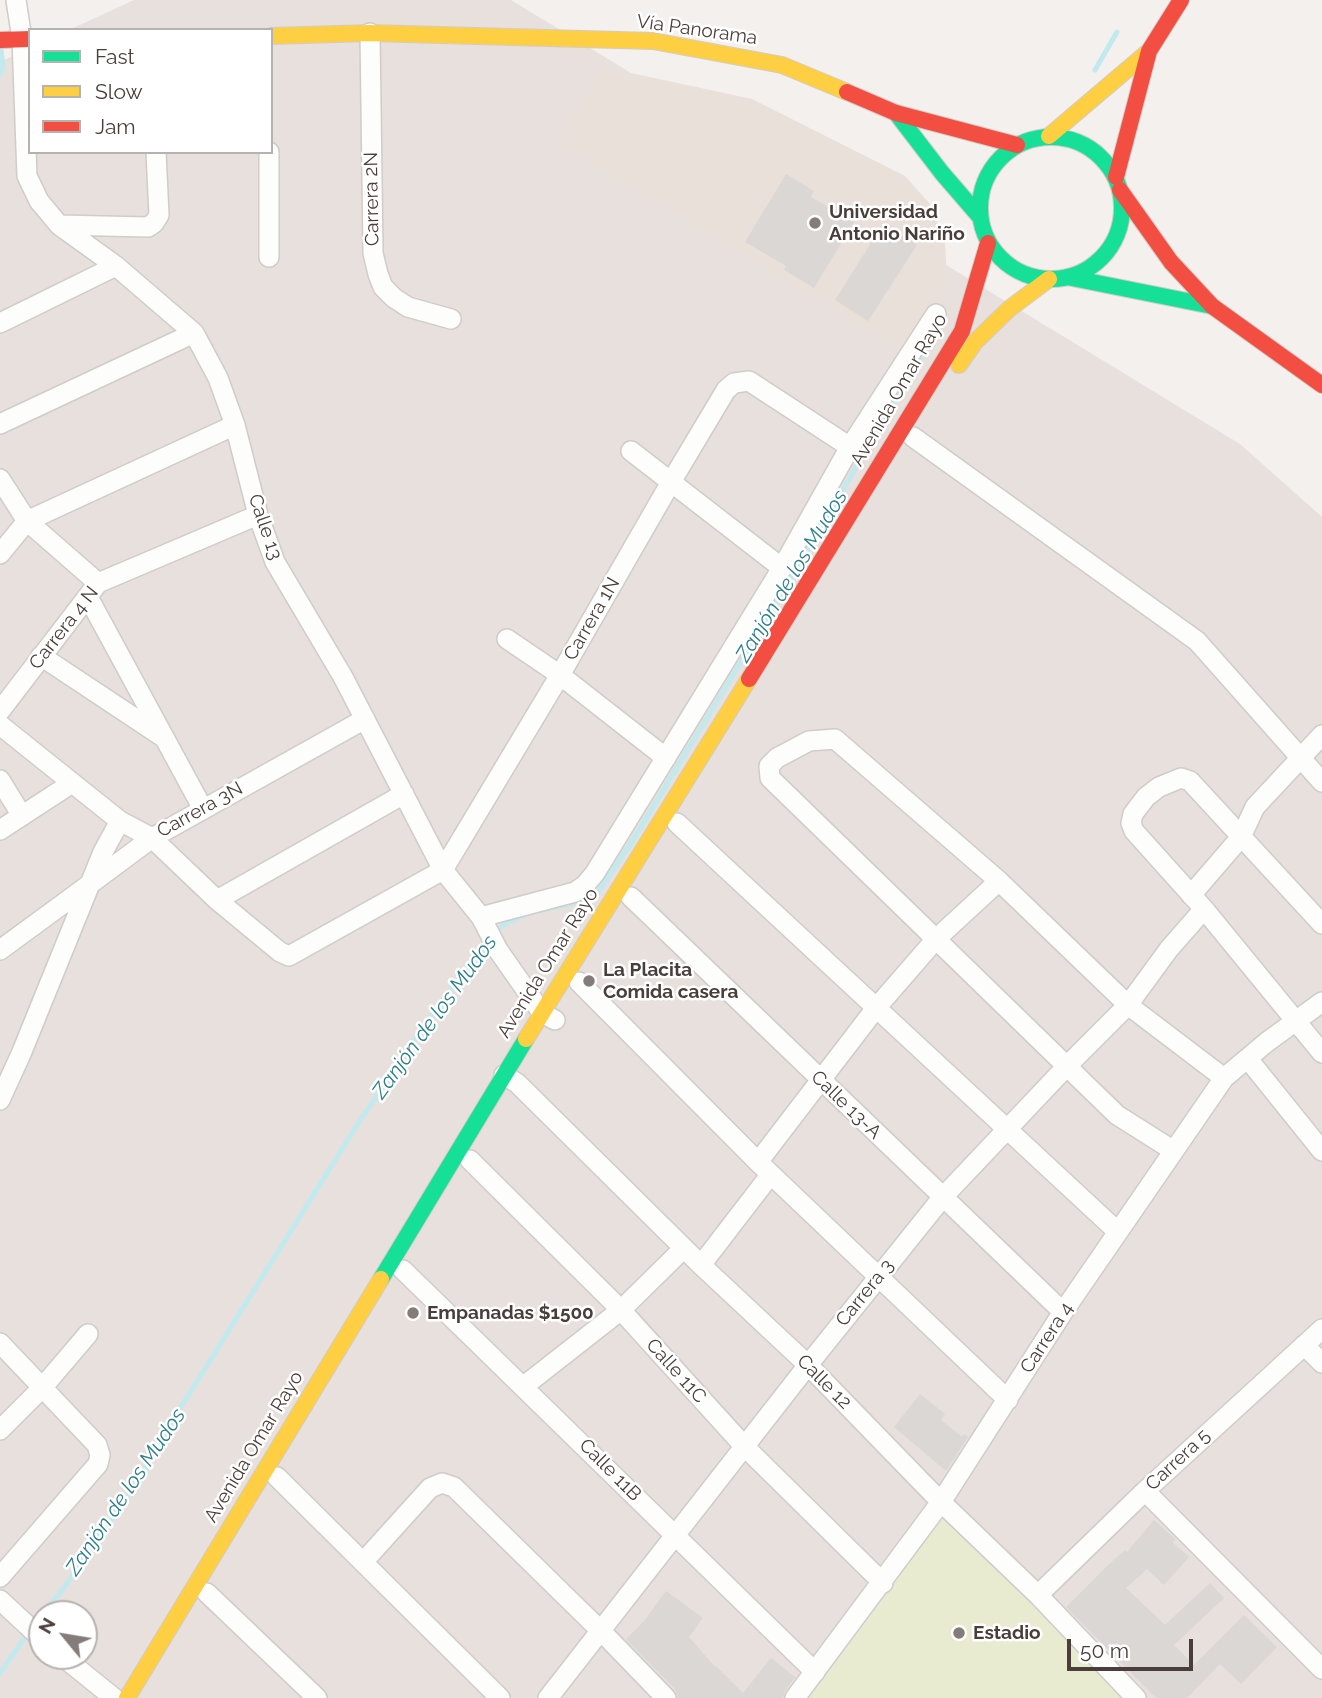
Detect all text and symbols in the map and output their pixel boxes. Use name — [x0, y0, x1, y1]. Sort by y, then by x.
street label: Vía Panorama — [635, 10, 759, 50]
legend — [28, 28, 273, 154]
text: Fast — [95, 44, 135, 69]
text: Slow — [95, 79, 143, 104]
text: Jam — [95, 114, 136, 139]
street label: Carrera 2N — [360, 152, 384, 246]
place label: Universidad Antonio Nariño — [829, 201, 965, 245]
marker: Universidad Antonio Nariño — [807, 215, 823, 231]
street label: Avenida Omar Rayo — [846, 310, 952, 470]
water label: Zanjón de los Mudos — [731, 486, 853, 666]
street label: Calle 13 — [243, 491, 287, 563]
street label: Carrera 1N — [559, 573, 625, 665]
street label: Carrera 4 N — [24, 582, 104, 674]
street label: Carrera 3N — [153, 777, 247, 843]
street label: Avenida Omar Rayo — [493, 884, 603, 1042]
water label: Zanjón de los Mudos — [367, 930, 503, 1104]
place label: La Placita Comida casera — [603, 959, 738, 1003]
marker: La Placita Comida casera — [581, 973, 597, 989]
street label: Calle 13-A — [806, 1066, 886, 1144]
street label: Carrera 3 — [831, 1255, 899, 1331]
street label: Carrera 4 — [1016, 1298, 1078, 1378]
place label: Empanadas $1500 — [427, 1302, 594, 1324]
marker: Empanadas $1500 — [405, 1305, 421, 1321]
street label: Calle 11C — [641, 1334, 711, 1408]
street label: Calle 12 — [792, 1350, 856, 1414]
street label: Avenida Omar Rayo — [200, 1367, 308, 1527]
water label: Zanjón de los Mudos — [61, 1404, 191, 1580]
street label: Carrera 5 — [1141, 1424, 1215, 1496]
street label: Calle 11B — [574, 1434, 646, 1506]
north arrow — [28, 1600, 98, 1670]
text: N — [33, 1614, 60, 1637]
place label: Estadio — [973, 1622, 1041, 1644]
scale bar — [1070, 1624, 1196, 1668]
marker: Estadio — [951, 1625, 967, 1641]
text: 50 m — [1080, 1638, 1129, 1663]

